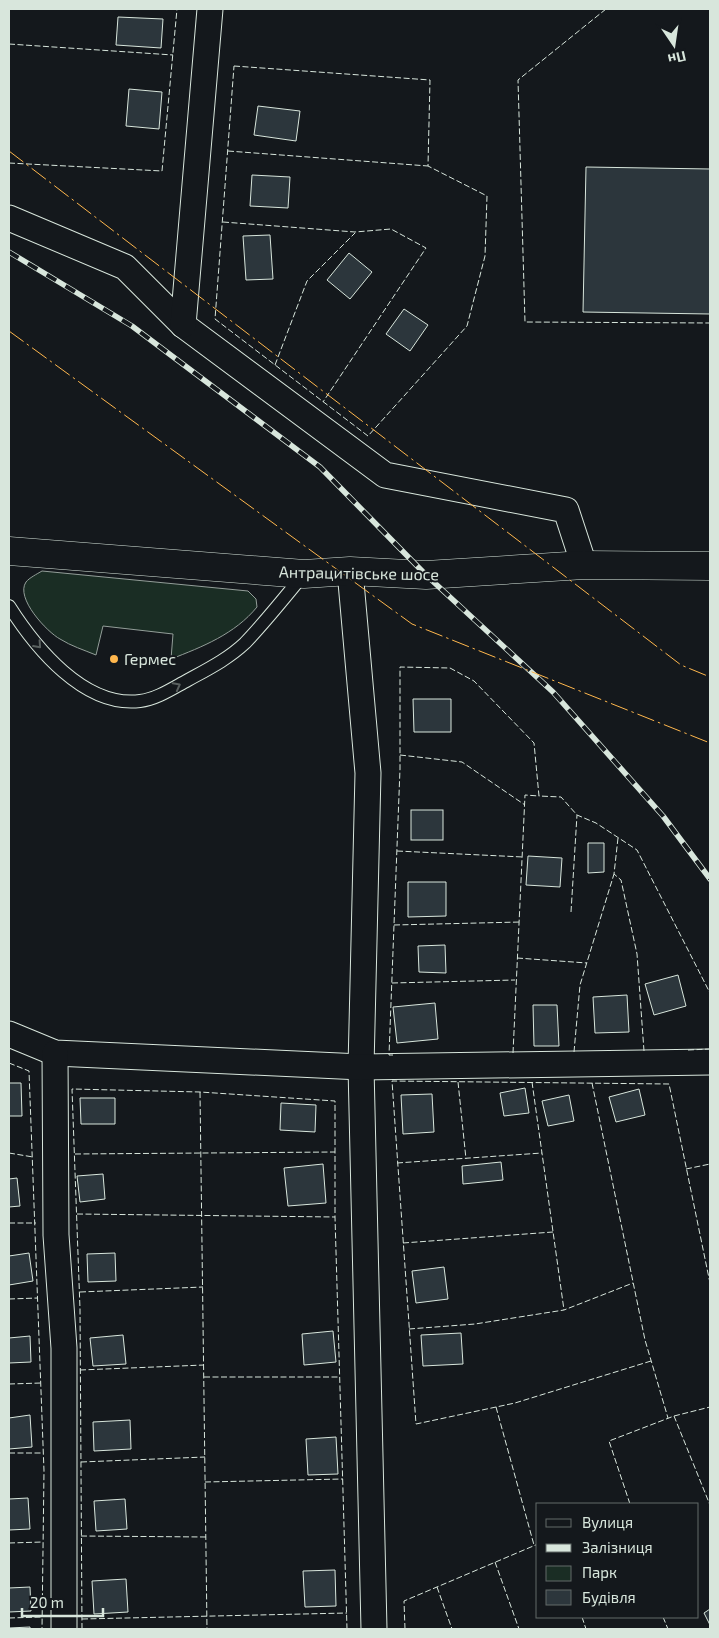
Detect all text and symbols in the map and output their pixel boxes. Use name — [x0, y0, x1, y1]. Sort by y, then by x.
north arrow — [649, 20, 699, 70]
text: Пн — [666, 48, 688, 68]
street label: Антрацитівське шосе — [279, 562, 439, 583]
one-way arrow — [32, 639, 41, 648]
place label: Гермес — [124, 649, 176, 668]
marker: Гермес — [108, 653, 120, 665]
one-way arrow — [172, 682, 181, 692]
legend — [536, 1503, 699, 1618]
text: Вулиця — [582, 1513, 633, 1532]
text: Залізниця — [582, 1538, 653, 1556]
text: Парк — [582, 1563, 617, 1581]
scale bar — [22, 1586, 104, 1618]
text: Будівля — [582, 1588, 636, 1607]
text: 20 m — [30, 1593, 64, 1611]

